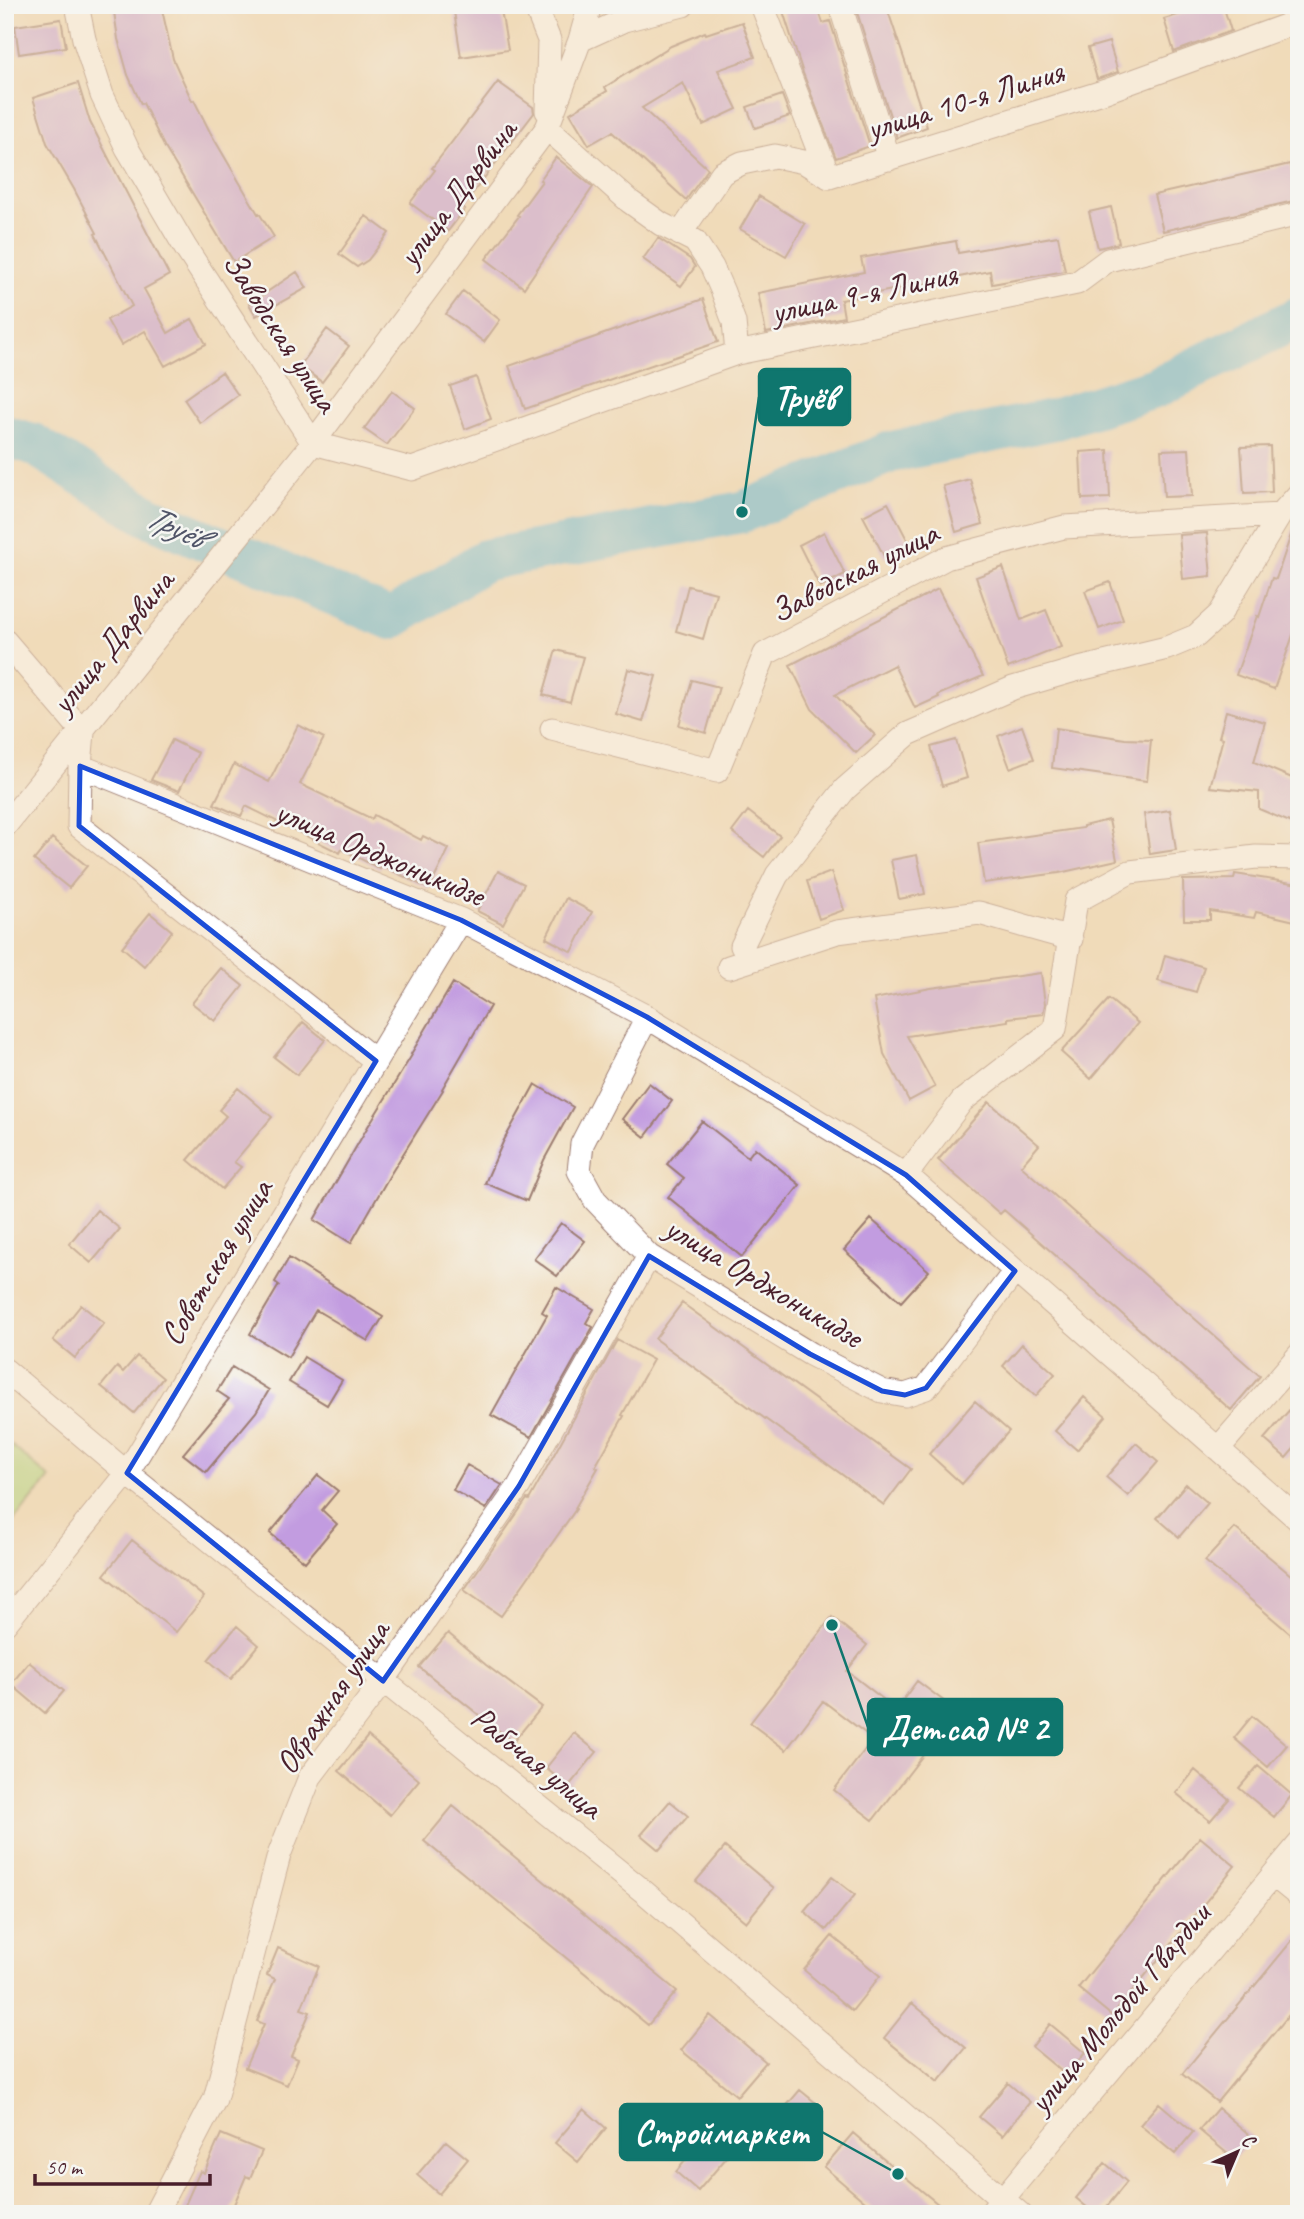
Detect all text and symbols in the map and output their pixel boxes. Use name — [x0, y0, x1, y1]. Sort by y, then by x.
street label: улица 10-я Линия — [860, 50, 1070, 150]
street label: улица Дарвина — [387, 109, 527, 277]
street label: Заводская улица — [214, 244, 350, 422]
street label: улица 9-я Линия — [765, 253, 962, 334]
callout: Труёв — [759, 369, 850, 425]
text: Труёв — [774, 375, 844, 420]
water label: Труёв — [139, 493, 224, 565]
street label: Заводская улица — [763, 511, 947, 632]
street label: улица Дарвина — [40, 559, 184, 724]
street label: улица Орджоникидзе — [267, 789, 493, 917]
street label: Советская улица — [150, 1169, 283, 1353]
street label: улица Орджоникидзе — [656, 1206, 872, 1359]
street label: Овражная улица — [265, 1610, 400, 1782]
street label: Рабочая улица — [463, 1696, 613, 1829]
callout: Дет.сад № 2 — [868, 1699, 1062, 1755]
text: Дет.сад № 2 — [882, 1706, 1051, 1751]
street label: улица Молодой Гвардии — [1018, 1892, 1221, 2123]
callout: Строймаркет — [620, 2104, 822, 2160]
text: Строймаркет — [634, 2110, 811, 2155]
north arrow — [1202, 2118, 1272, 2188]
text: С — [1236, 2129, 1262, 2154]
scale bar — [35, 2142, 210, 2186]
text: 50 m — [46, 2154, 84, 2180]

